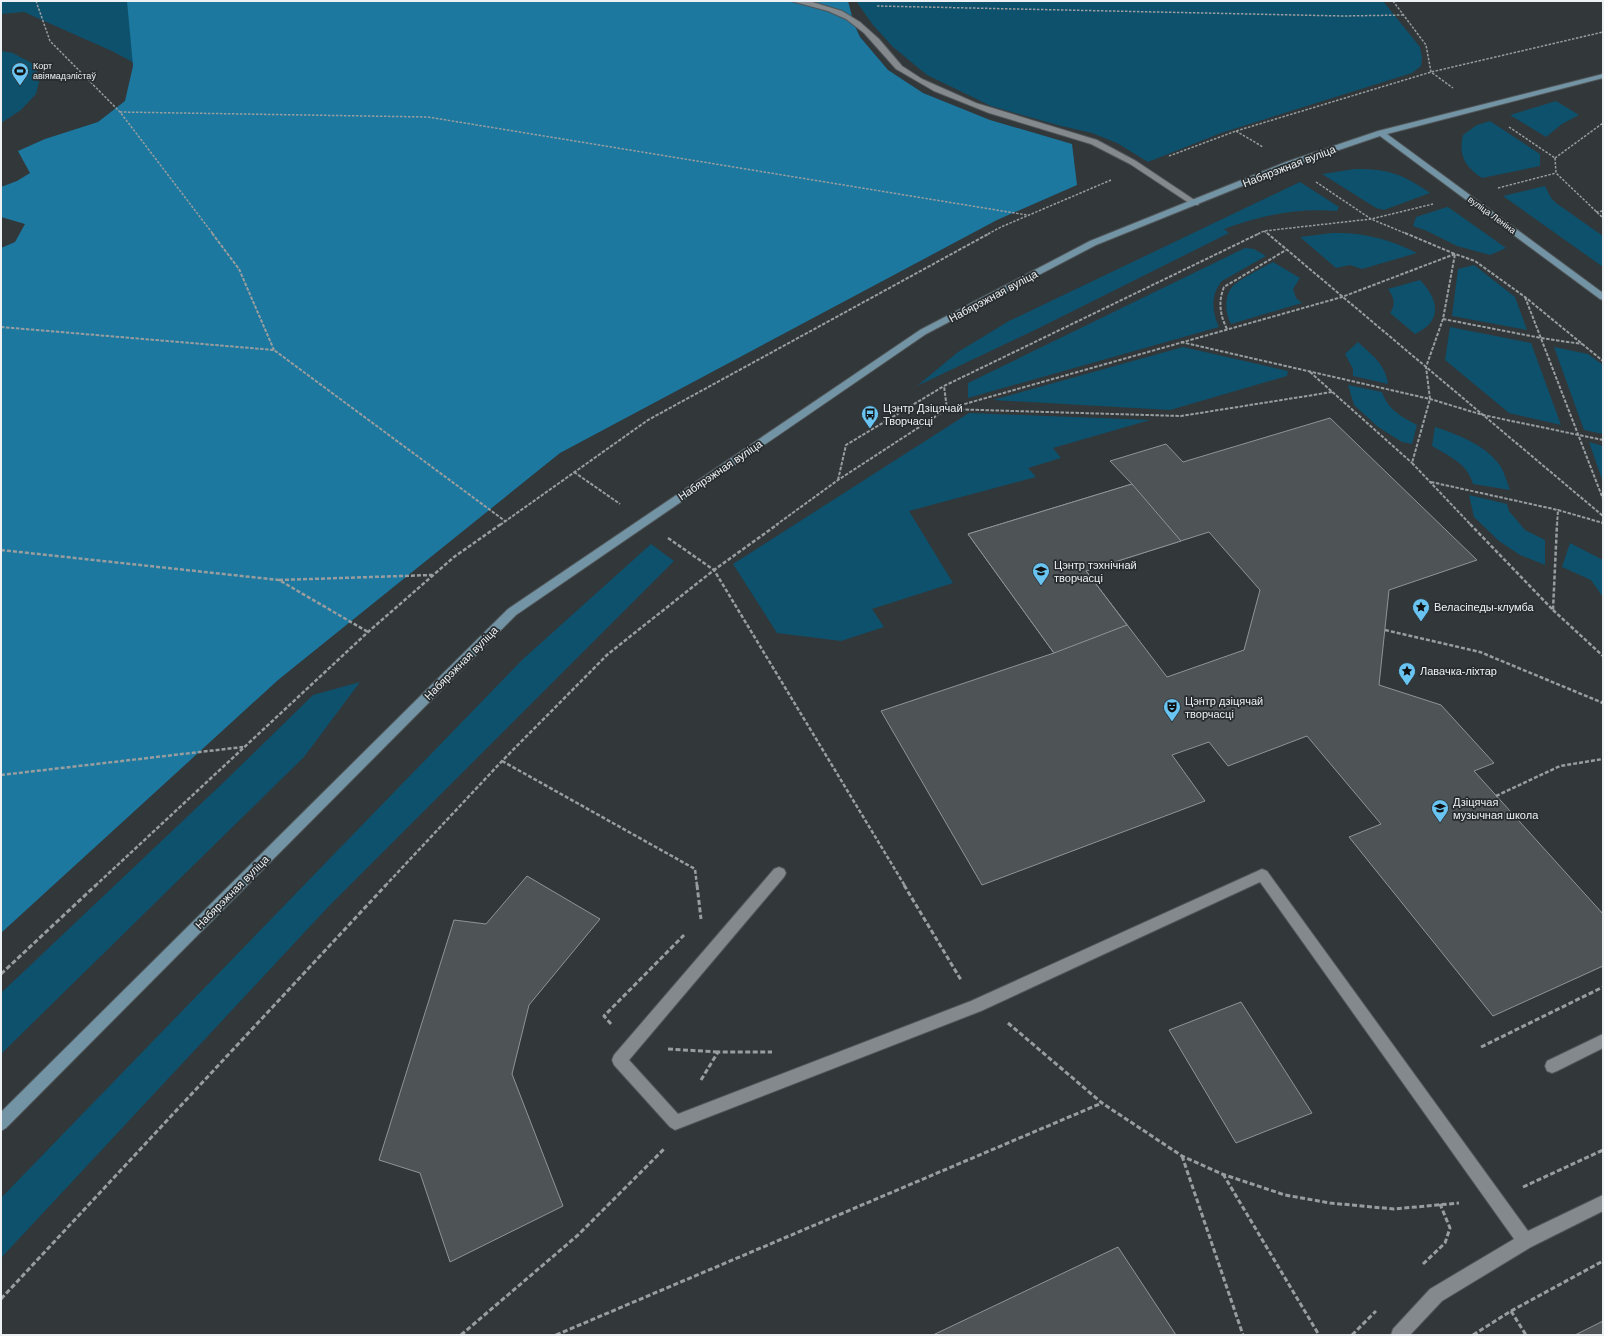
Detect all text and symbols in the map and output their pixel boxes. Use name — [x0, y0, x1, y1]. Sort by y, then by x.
sports icon: Корт авіямадэлістаў — [10, 61, 30, 86]
place label: Корт авіямадэлістаў — [33, 61, 96, 81]
street label: Набярэжная вуліца — [1241, 142, 1338, 189]
street label: вуліца Леніна — [1466, 194, 1518, 236]
street label: Набярэжная вуліца — [947, 267, 1040, 324]
place label: Цэнтр Дзіцячай Творчасці — [883, 402, 963, 427]
bus stop icon: Цэнтр Дзіцячай Творчасці — [860, 404, 880, 429]
street label: Набярэжная вуліца — [676, 437, 765, 503]
place label: Цэнтр тэхнічнай творчасці — [1054, 559, 1137, 584]
school or university icon: Цэнтр тэхнічнай творчасці — [1031, 561, 1051, 586]
place icon: Веласіпеды-клумба — [1411, 597, 1431, 622]
place label: Веласіпеды-клумба — [1434, 601, 1535, 613]
street label: Набярэжная вуліца — [422, 623, 501, 702]
place icon: Лавачка-ліхтар — [1397, 661, 1417, 686]
place label: Лавачка-ліхтар — [1420, 665, 1497, 677]
place label: Цэнтр дзіцячай творчасці — [1185, 695, 1263, 720]
theatre icon: Цэнтр дзіцячай творчасці — [1162, 697, 1182, 722]
place label: Дзіцячая музычная школа — [1453, 796, 1539, 821]
school or university icon: Дзіцячая музычная школа — [1430, 798, 1450, 823]
street label: Набярэжная вуліца — [193, 852, 272, 931]

